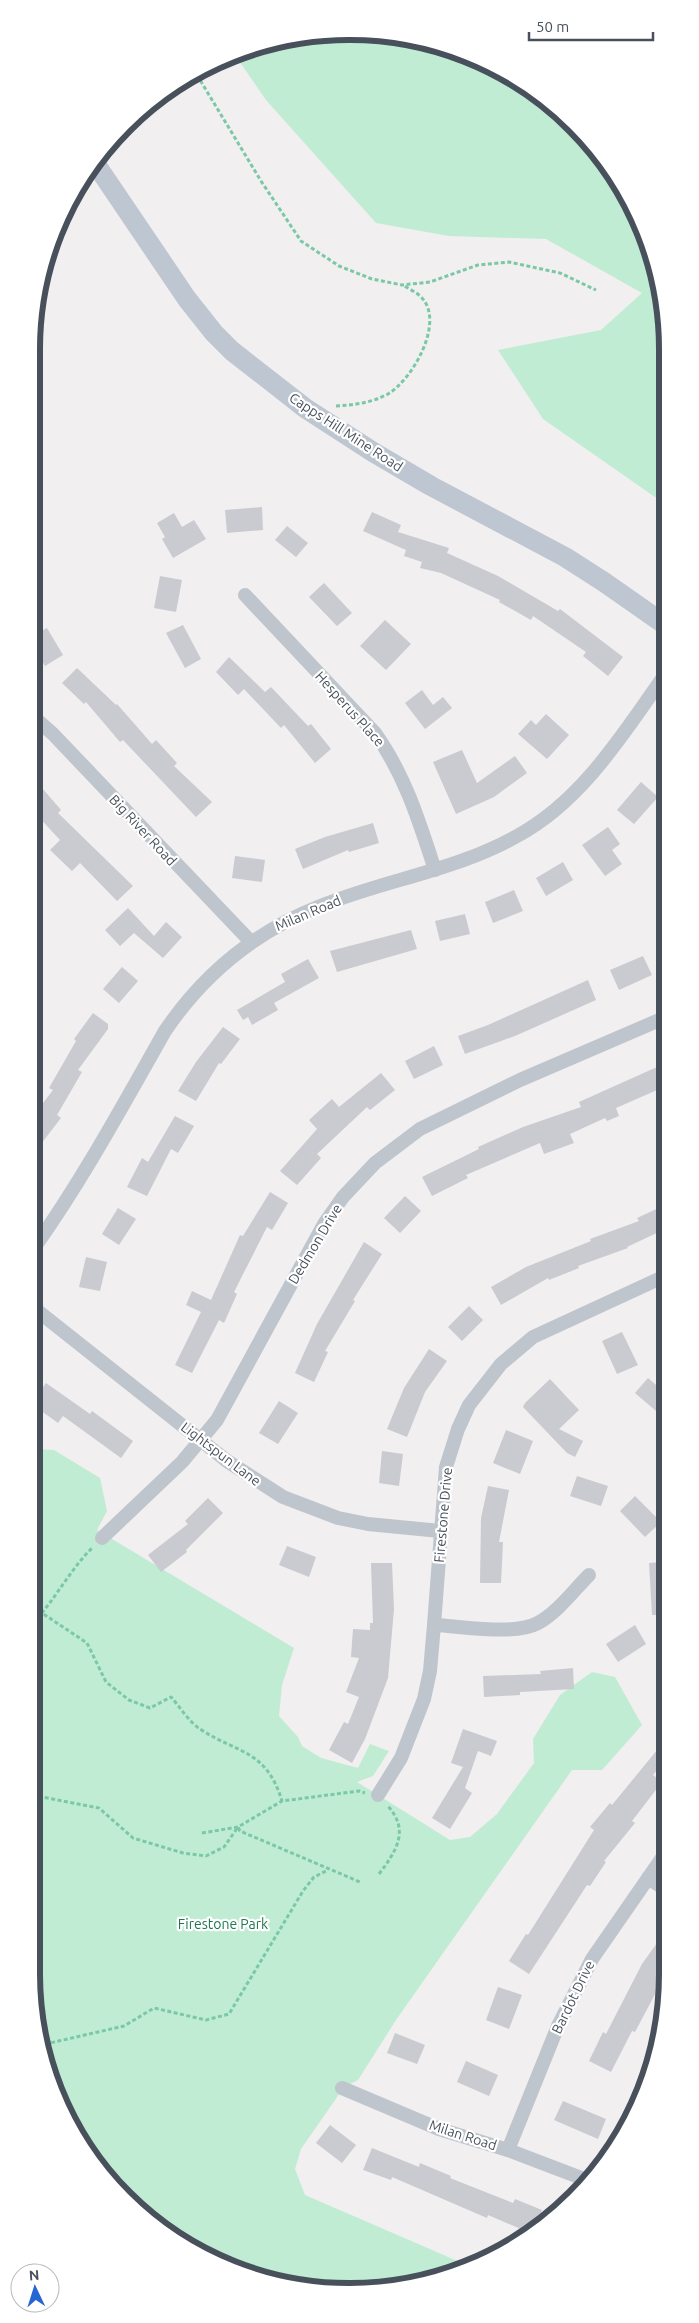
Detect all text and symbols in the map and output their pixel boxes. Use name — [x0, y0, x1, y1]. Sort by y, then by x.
scale bar — [529, 10, 653, 42]
text: 50 m — [536, 18, 569, 35]
street label: Capps Hill Mine Road — [286, 389, 406, 475]
street label: Hesperus Place — [312, 668, 388, 750]
street label: Big River Road — [106, 791, 180, 869]
street label: Milan Road — [273, 892, 343, 934]
street label: Dedmon Drive — [285, 1201, 345, 1287]
street label: Lightspun Lane — [178, 1419, 264, 1489]
street label: Firestone Drive — [431, 1467, 455, 1563]
park label: Firestone Park — [178, 1916, 268, 1932]
street label: Bardot Drive — [548, 1958, 598, 2036]
street label: Milan Road — [427, 2117, 499, 2153]
north arrow — [10, 2263, 60, 2313]
text: N — [28, 2267, 40, 2283]

